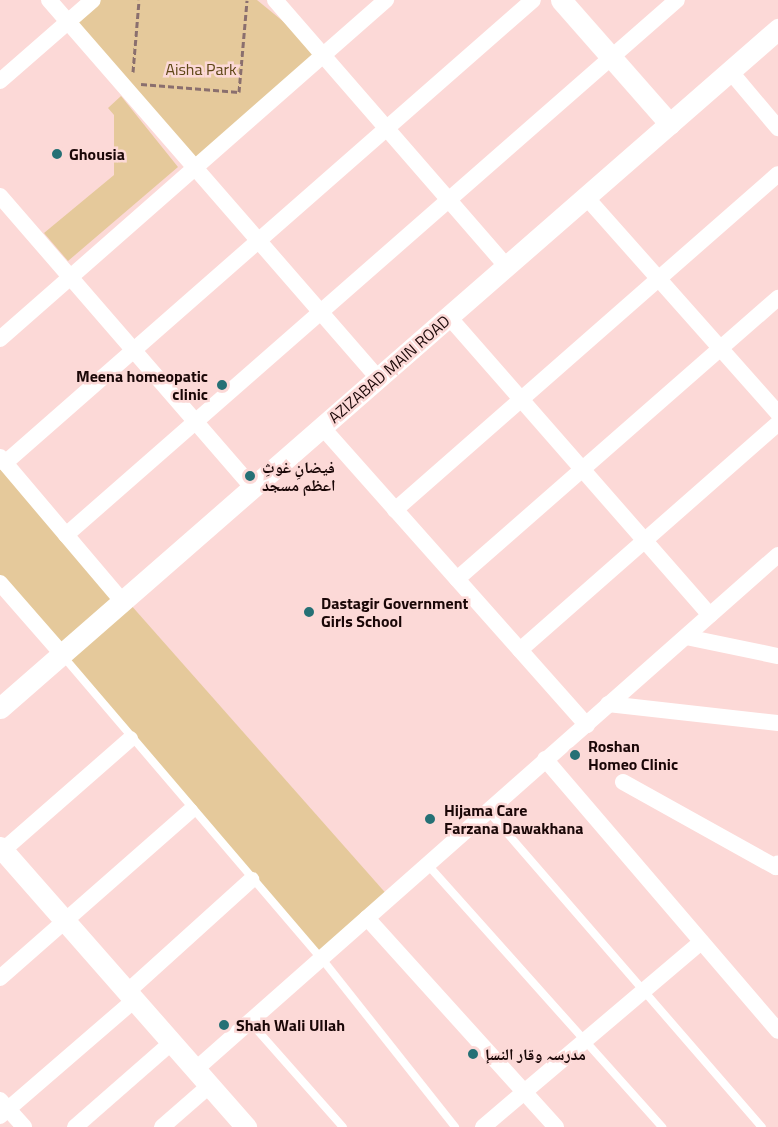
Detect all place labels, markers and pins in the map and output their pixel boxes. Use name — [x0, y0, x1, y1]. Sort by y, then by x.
place label: Ghousia — [69, 144, 125, 164]
marker: Ghousia — [50, 147, 64, 161]
place label: Meena homeopatic clinic — [76, 366, 208, 404]
marker: Meena homeopatic clinic — [213, 376, 231, 394]
place label: فیضانِ غوثِ اعظم مسجد — [262, 457, 336, 495]
marker: فیضانِ غوثِ اعظم مسجد — [243, 469, 257, 483]
place label: Dastagir Government Girls School — [321, 593, 468, 631]
marker: Dastagir Government Girls School — [302, 605, 316, 619]
place label: Roshan Homeo Clinic — [588, 736, 678, 774]
marker: Roshan Homeo Clinic — [566, 746, 584, 764]
place label: Hijama Care Farzana Dawakhana — [444, 800, 583, 838]
marker: Hijama Care Farzana Dawakhana — [421, 810, 439, 828]
place label: Shah Wali Ullah — [236, 1015, 345, 1035]
marker: Shah Wali Ullah — [217, 1018, 231, 1032]
place label: مدرسہ وقار النسإ — [485, 1044, 586, 1064]
marker: مدرسہ وقار النسإ — [466, 1047, 480, 1061]

